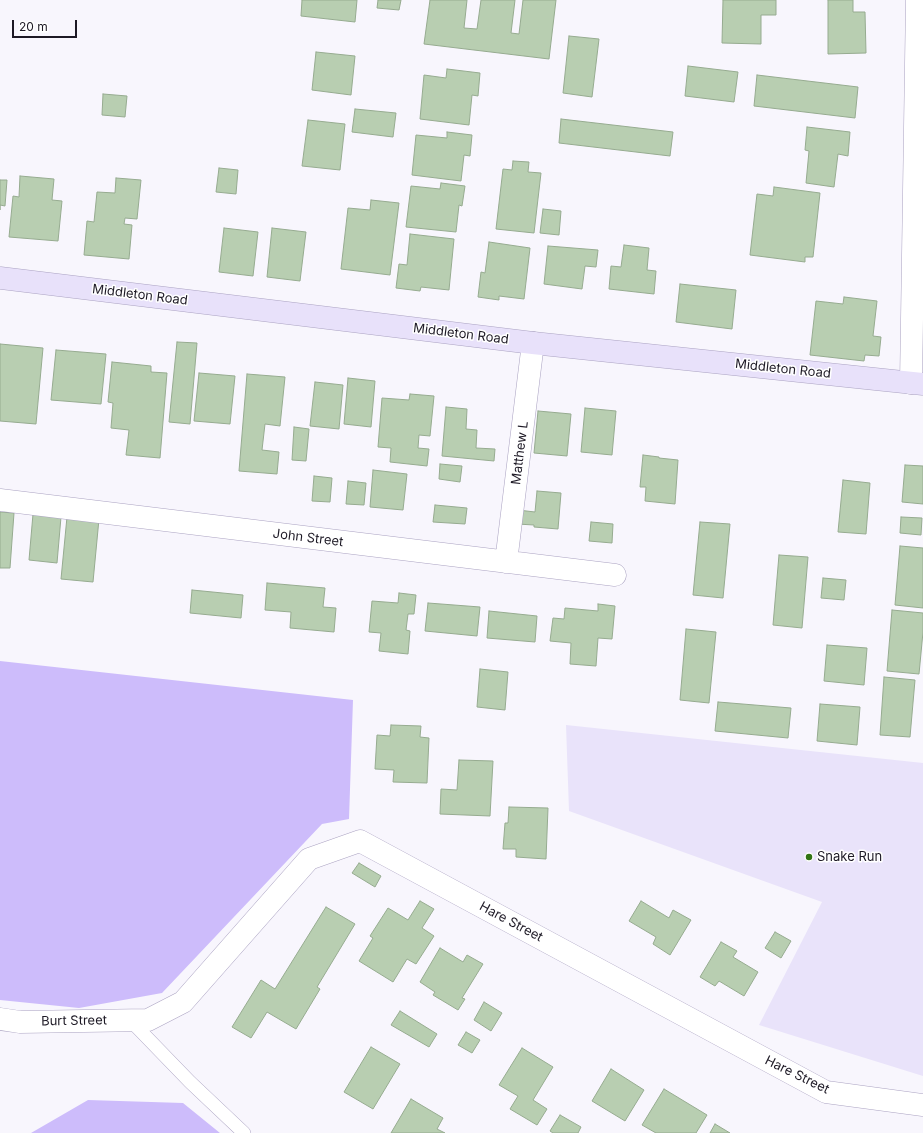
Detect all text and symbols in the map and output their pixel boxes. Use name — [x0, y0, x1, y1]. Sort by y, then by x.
scale bar — [14, 12, 79, 38]
text: 20 m — [19, 19, 48, 34]
street label: Middleton Road — [91, 281, 189, 309]
street label: Middleton Road — [412, 320, 510, 348]
street label: Middleton Road — [734, 356, 832, 382]
street label: Matthew L — [508, 420, 532, 486]
street label: John Street — [272, 526, 344, 550]
place label: Snake Run — [817, 849, 882, 865]
marker: Snake Run — [804, 852, 814, 862]
street label: Hare Street — [477, 899, 545, 945]
street label: Burt Street — [41, 1013, 107, 1029]
street label: Hare Street — [762, 1053, 832, 1097]

